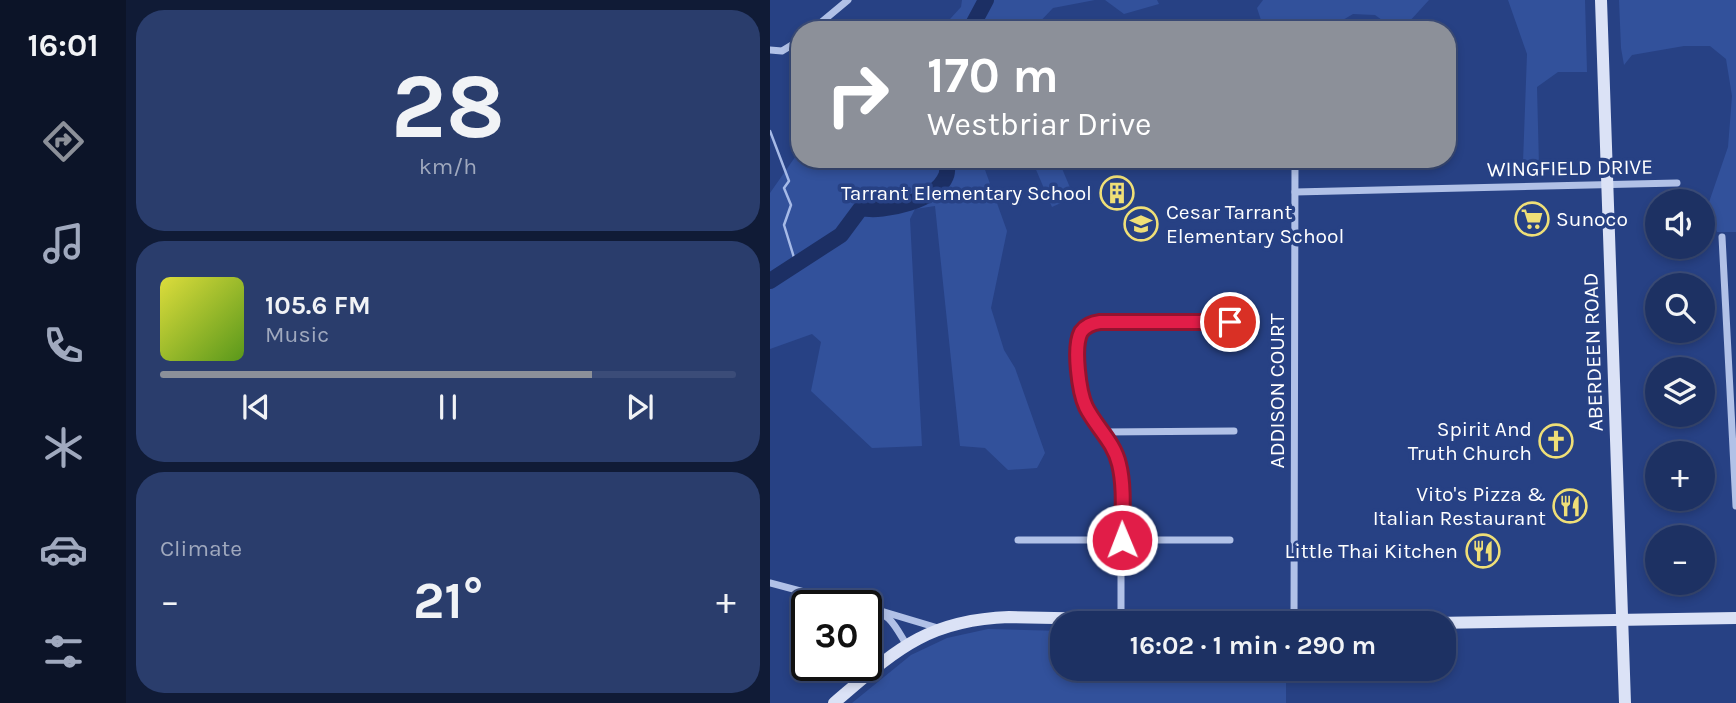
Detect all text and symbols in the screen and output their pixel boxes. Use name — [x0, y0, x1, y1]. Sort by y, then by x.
text: 16:01 — [27, 27, 99, 64]
text: 170 m — [927, 47, 1059, 104]
icon: right — [812, 49, 903, 140]
text: 28 — [391, 54, 505, 160]
text: Westbriar Drive — [927, 106, 1151, 143]
icon: directions — [39, 117, 88, 166]
text: km/h — [419, 153, 477, 180]
street label: WINGFIELD DRIVE — [1487, 155, 1653, 181]
building icon: Tarrant Elementary School — [1098, 174, 1136, 212]
place label: Tarrant Elementary School — [841, 181, 1092, 205]
map controls — [1645, 189, 1715, 595]
button: sound — [1645, 189, 1715, 259]
place label: Cesar Tarrant Elementary School — [1166, 200, 1344, 248]
supermarket icon: Sunoco — [1513, 200, 1551, 238]
school or university icon: Cesar Tarrant Elementary School — [1122, 205, 1160, 243]
place label: Sunoco — [1556, 207, 1628, 231]
icon: music — [39, 219, 88, 268]
street label: ABERDEEN ROAD — [1578, 272, 1608, 432]
button: search — [1645, 273, 1715, 343]
text: 105.6 FM — [265, 290, 371, 321]
pin — [1200, 292, 1260, 352]
icon: arrive — [1211, 303, 1249, 341]
street label: ADDISON COURT — [1265, 313, 1289, 468]
icon: phone — [39, 321, 88, 370]
text: Music — [265, 321, 329, 348]
button: layers — [1645, 357, 1715, 427]
icon: previous — [237, 388, 275, 426]
icon: pause — [429, 388, 467, 426]
icon: next — [621, 388, 659, 426]
place label: Spirit And Truth Church — [1408, 417, 1532, 465]
church icon: Spirit And Truth Church — [1537, 422, 1575, 460]
icon: climate — [39, 423, 88, 472]
button: + — [1645, 441, 1715, 511]
place label: Vito's Pizza & Italian Restaurant — [1373, 482, 1546, 530]
restaurant icon: Vito's Pizza & Italian Restaurant — [1551, 487, 1589, 525]
position arrow — [1085, 503, 1159, 577]
icon: car — [39, 525, 88, 574]
button: − — [1645, 525, 1715, 595]
restaurant icon: Little Thai Kitchen — [1464, 532, 1502, 570]
text: Climate — [160, 535, 242, 562]
place label: Little Thai Kitchen — [1285, 539, 1458, 563]
text: 21° — [413, 570, 483, 631]
text: − — [160, 579, 180, 624]
text: + — [716, 579, 736, 624]
speed limit sign: 30 — [791, 590, 882, 681]
icon: filters — [39, 627, 88, 676]
text: 16:02 · 1 min · 290 m — [1130, 630, 1376, 661]

